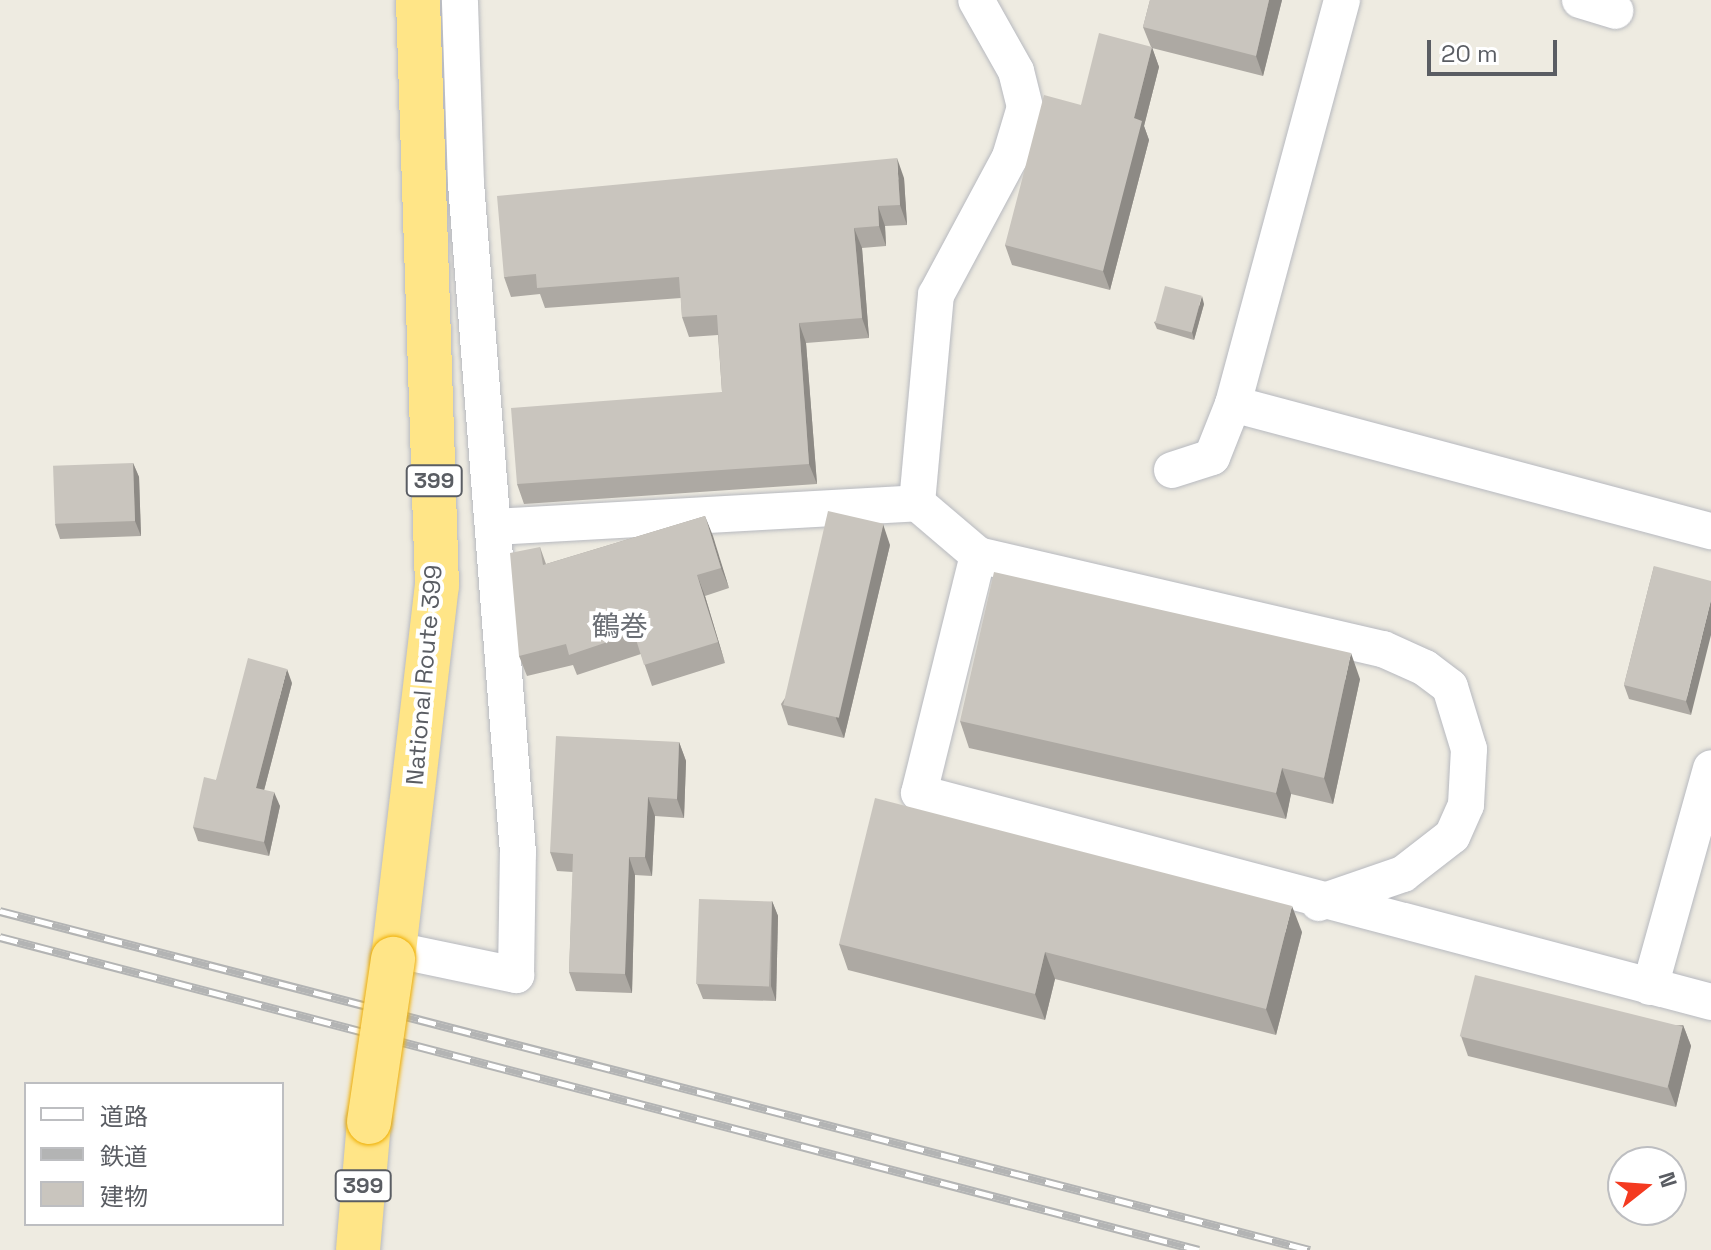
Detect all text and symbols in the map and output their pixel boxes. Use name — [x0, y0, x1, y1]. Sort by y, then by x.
scale bar — [1431, 24, 1561, 74]
text: 20 m — [1441, 38, 1498, 69]
road number: 399 — [404, 463, 464, 499]
street label: National Route 399 — [400, 564, 448, 786]
district label: 鶴巻 — [592, 609, 648, 643]
legend — [24, 1082, 284, 1226]
text: 道路 — [100, 1101, 148, 1132]
text: 鉄道 — [100, 1141, 148, 1172]
north arrow — [1607, 1146, 1687, 1226]
road number: 399 — [333, 1168, 393, 1204]
text: N — [1652, 1168, 1684, 1191]
text: 建物 — [100, 1181, 148, 1212]

